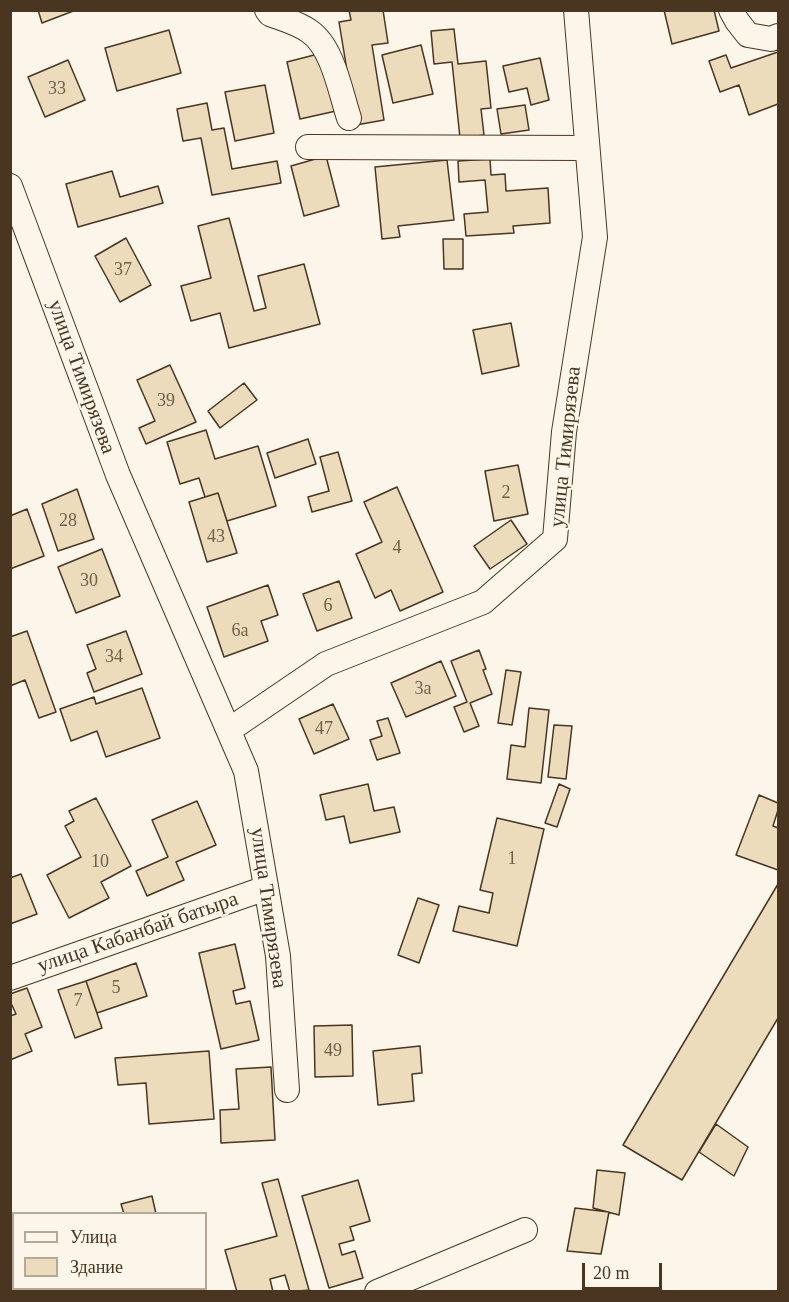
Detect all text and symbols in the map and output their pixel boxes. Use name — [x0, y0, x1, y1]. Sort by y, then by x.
house number: 33 — [48, 78, 66, 100]
house number: 37 — [114, 259, 132, 281]
street label: улица Тимирязева — [41, 297, 121, 457]
street label: улица Тимирязева — [545, 365, 587, 529]
house number: 39 — [157, 390, 175, 412]
house number: 2 — [502, 482, 510, 504]
house number: 28 — [59, 510, 77, 532]
house number: 43 — [207, 526, 225, 548]
house number: 4 — [392, 537, 402, 559]
house number: 30 — [80, 570, 98, 592]
house number: 6 — [324, 595, 332, 617]
house number: 6а — [232, 620, 248, 642]
house number: 34 — [105, 646, 123, 668]
house number: 3а — [415, 678, 431, 700]
house number: 47 — [315, 718, 333, 740]
street label: улица Тимирязева — [244, 826, 292, 990]
house number: 1 — [508, 848, 516, 870]
house number: 10 — [91, 851, 109, 873]
street label: улица Кабанбай батыра — [34, 887, 242, 979]
house number: 5 — [112, 977, 120, 999]
house number: 7 — [74, 990, 82, 1012]
house number: 49 — [324, 1040, 342, 1062]
legend — [12, 1212, 207, 1290]
text: Улица — [70, 1227, 117, 1247]
scale bar — [585, 1251, 664, 1289]
text: Здание — [70, 1257, 123, 1277]
text: 20 m — [593, 1263, 630, 1283]

